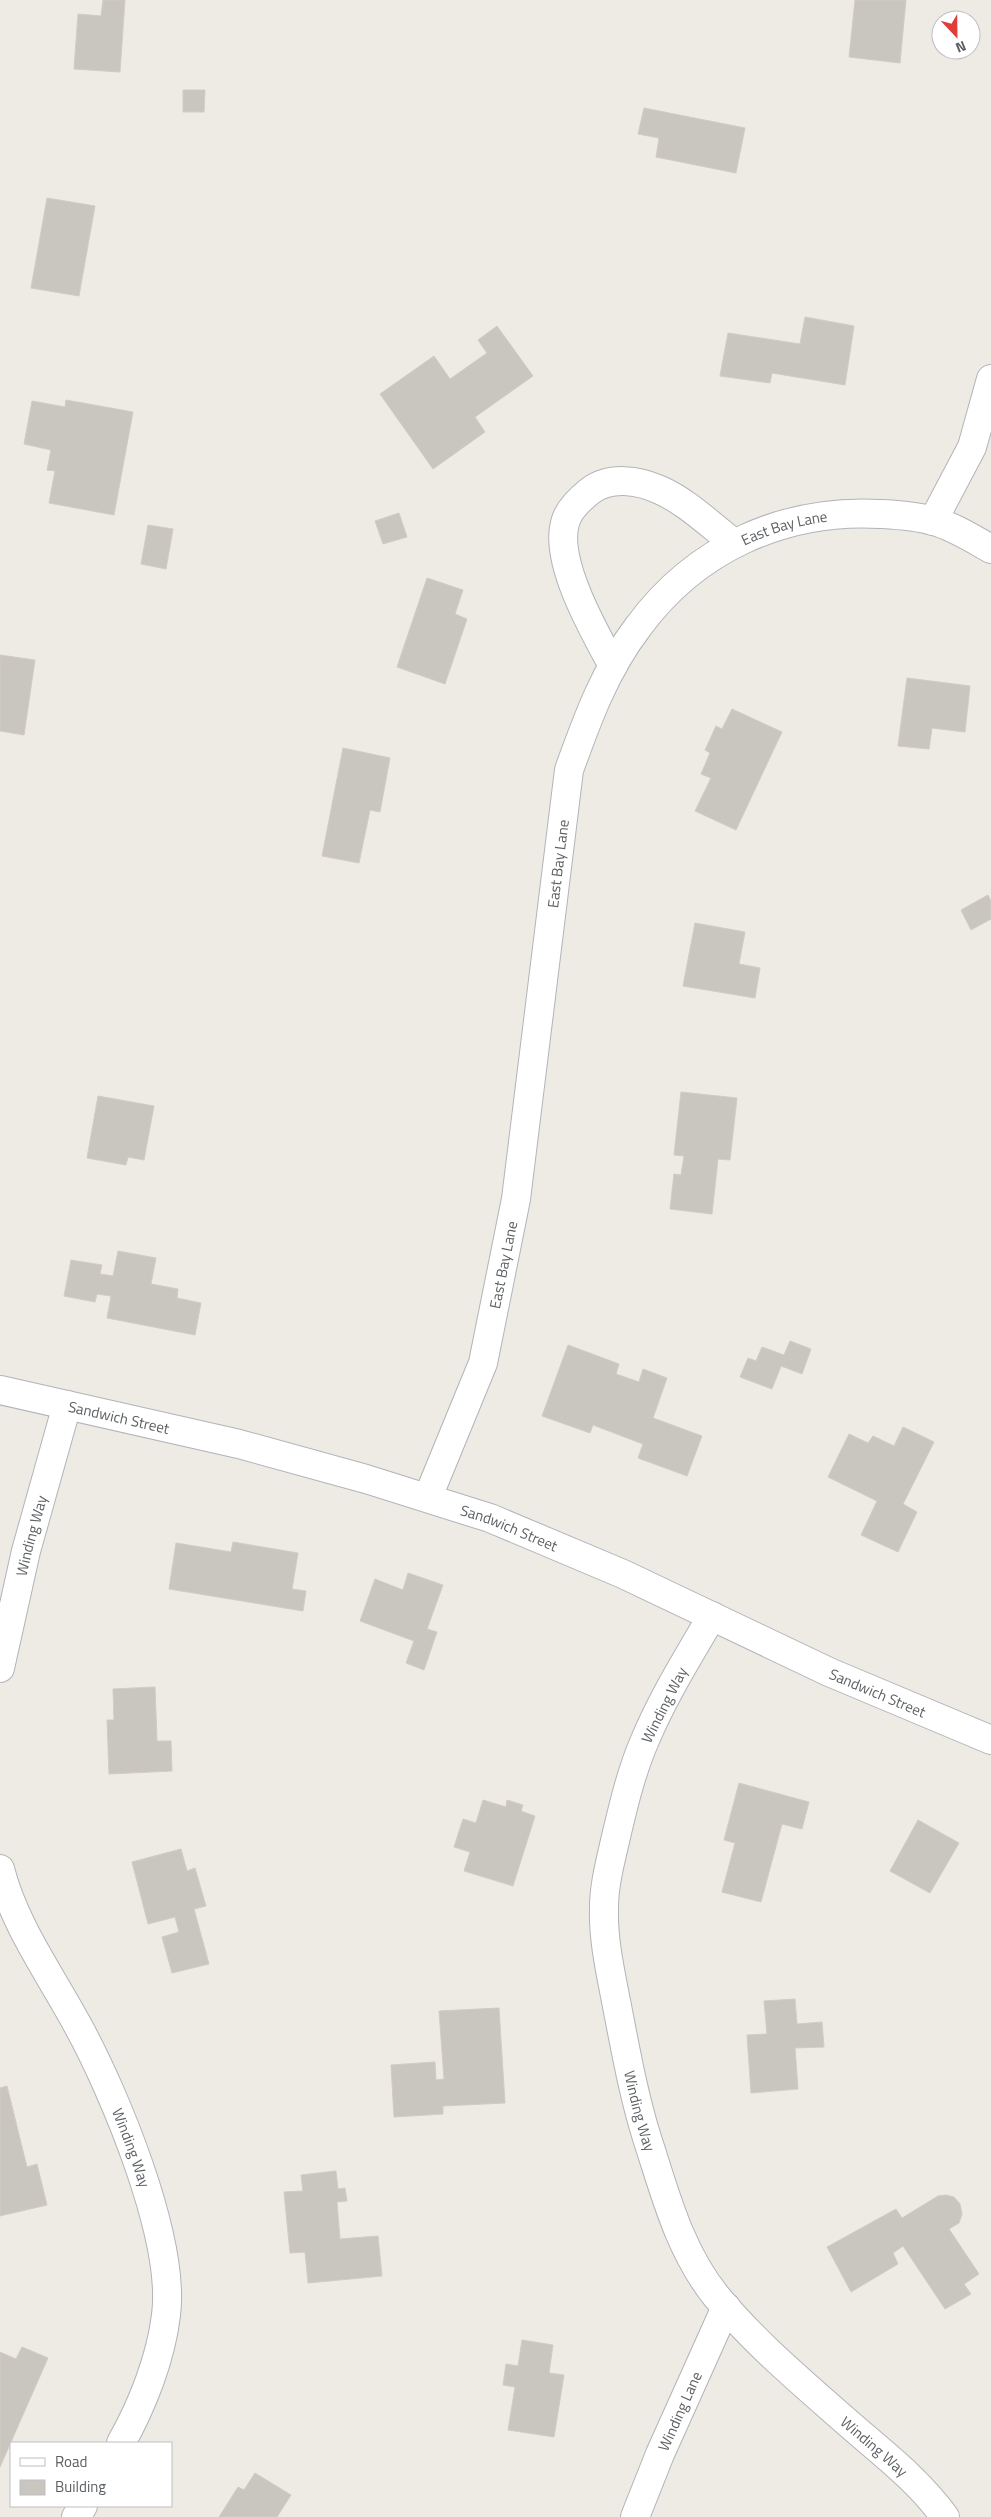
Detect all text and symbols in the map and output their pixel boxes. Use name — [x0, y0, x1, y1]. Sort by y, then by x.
north arrow — [931, 10, 981, 60]
text: N — [953, 36, 969, 59]
street label: East Bay Lane — [737, 504, 828, 551]
street label: East Bay Lane — [541, 818, 574, 909]
street label: East Bay Lane — [483, 1219, 523, 1311]
street label: Sandwich Street — [66, 1394, 172, 1440]
street label: Winding Way — [9, 1493, 53, 1578]
street label: Sandwich Street — [458, 1498, 562, 1557]
street label: Sandwich Street — [826, 1662, 930, 1723]
street label: Winding Way — [635, 1663, 693, 1747]
street label: Winding Way — [619, 2068, 662, 2154]
street label: Winding Way — [107, 2104, 157, 2190]
street label: Winding Lane — [651, 2367, 707, 2455]
street label: Winding Way — [836, 2410, 913, 2482]
legend — [10, 2442, 172, 2507]
text: Road — [55, 2450, 87, 2473]
text: Building — [55, 2475, 106, 2498]

